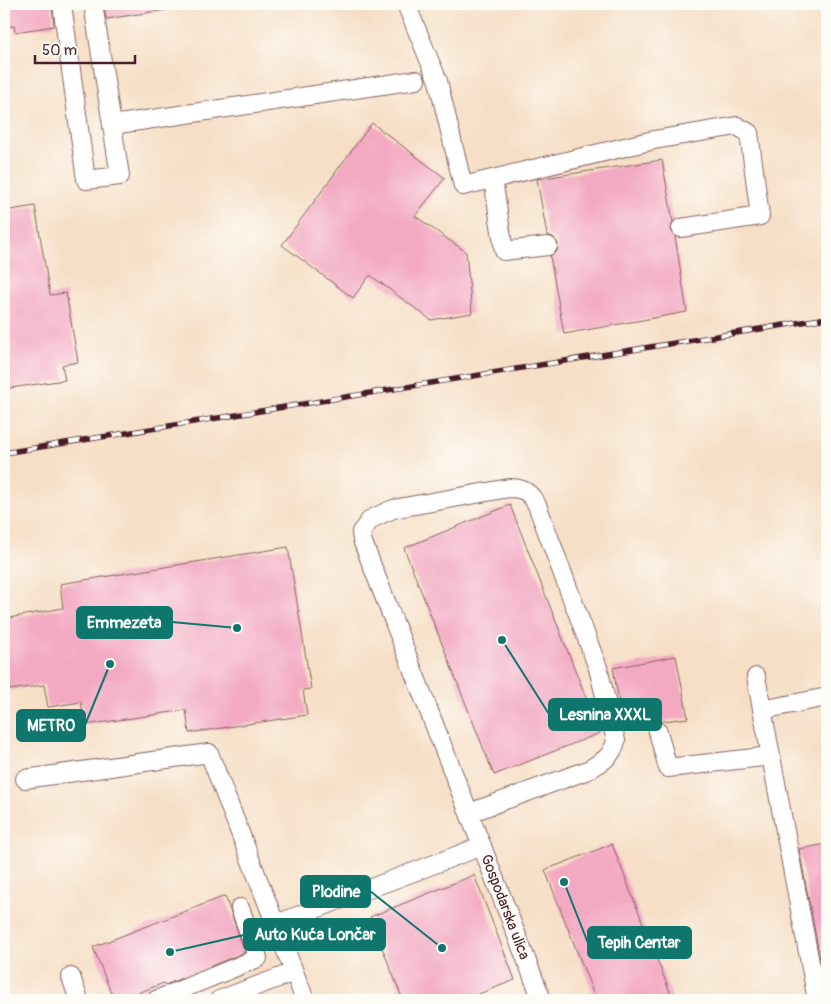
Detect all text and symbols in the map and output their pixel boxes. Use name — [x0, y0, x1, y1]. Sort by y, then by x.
scale bar — [35, 32, 135, 64]
text: 50 m — [42, 41, 77, 60]
callout: Emmezeta — [77, 607, 172, 638]
text: Emmezeta — [87, 613, 162, 633]
callout: Lesnina XXXL — [549, 699, 661, 730]
text: Lesnina XXXL — [559, 705, 651, 725]
callout: METRO — [17, 710, 85, 741]
text: METRO — [27, 716, 75, 736]
street label: Gospodarska ulica — [476, 852, 534, 962]
callout: Plodine — [301, 876, 370, 907]
text: Plodine — [312, 882, 361, 902]
callout: Auto Kuća Lončar — [244, 919, 385, 950]
text: Auto Kuća Lončar — [254, 925, 376, 945]
callout: Tepih Centar — [588, 927, 691, 958]
text: Tepih Centar — [596, 933, 681, 953]

